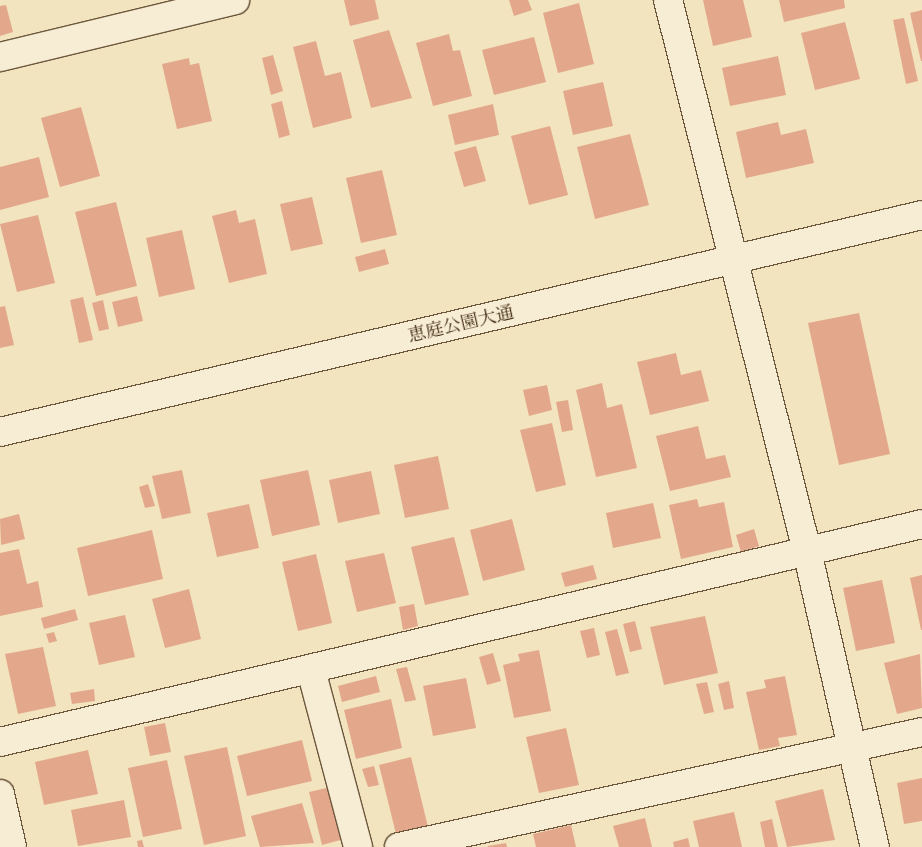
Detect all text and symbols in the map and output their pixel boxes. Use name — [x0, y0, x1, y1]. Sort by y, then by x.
street label: 恵庭公園大通 — [406, 302, 516, 348]

